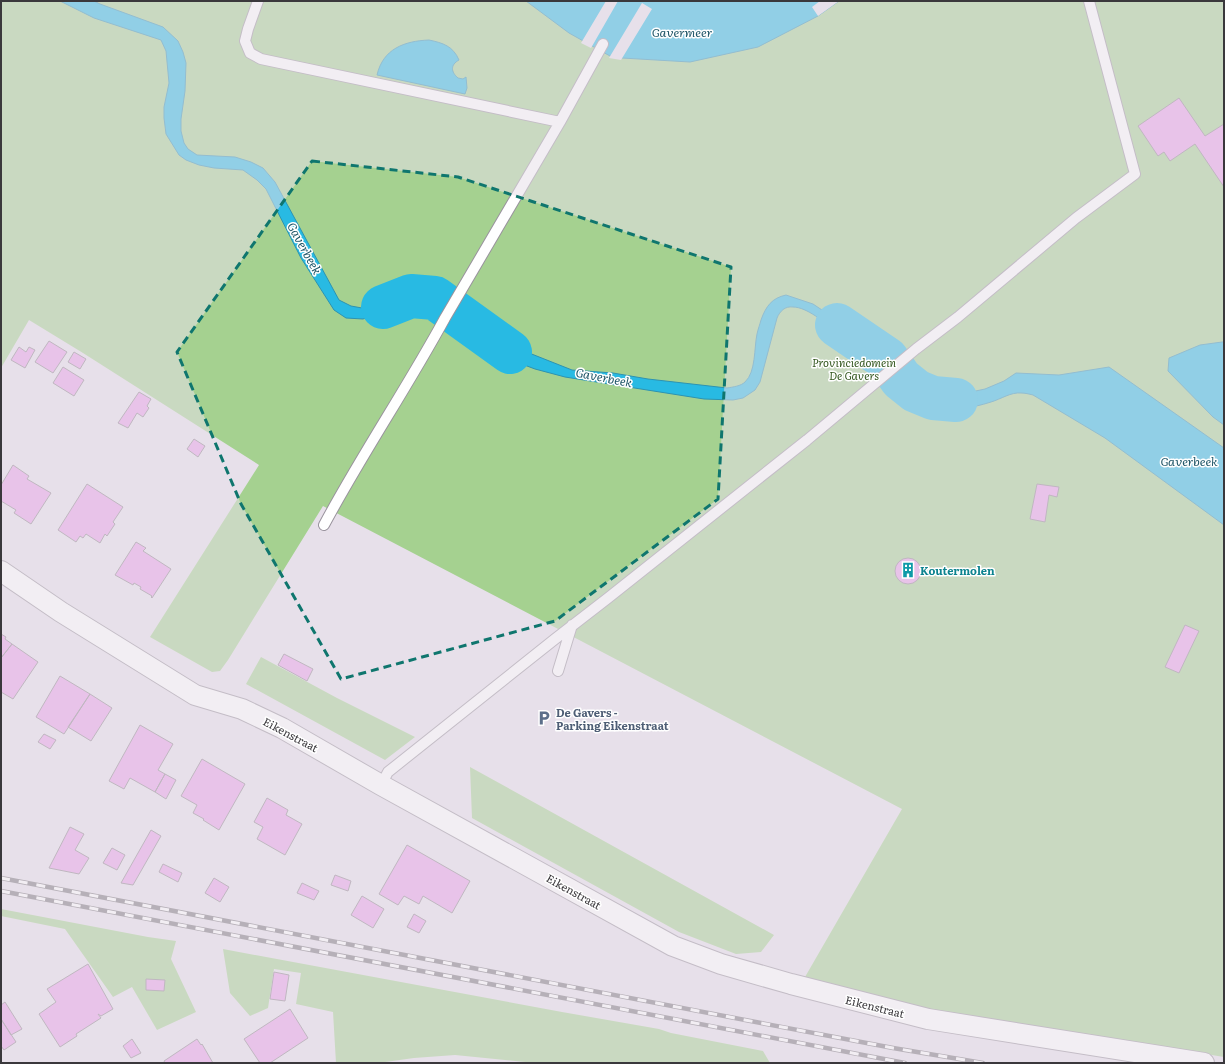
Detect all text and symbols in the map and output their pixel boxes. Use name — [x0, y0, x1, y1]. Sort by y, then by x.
water label: Gavermeer — [652, 23, 713, 41]
water label: Gaverbeek — [283, 219, 327, 278]
park label: Provinciedomein De Gavers — [812, 354, 896, 383]
water label: Gaverbeek — [574, 363, 634, 391]
water label: Gaverbeek — [1160, 452, 1218, 470]
building icon: Koutermolen — [899, 561, 917, 579]
place label: Koutermolen — [920, 562, 995, 578]
place label: De Gavers - Parking Eikenstraat — [556, 704, 669, 733]
parking icon: De Gavers - Parking Eikenstraat — [535, 709, 553, 727]
street label: Eikenstraat — [261, 713, 322, 755]
street label: Eikenstraat — [544, 869, 605, 913]
street label: Eikenstraat — [844, 991, 907, 1021]

